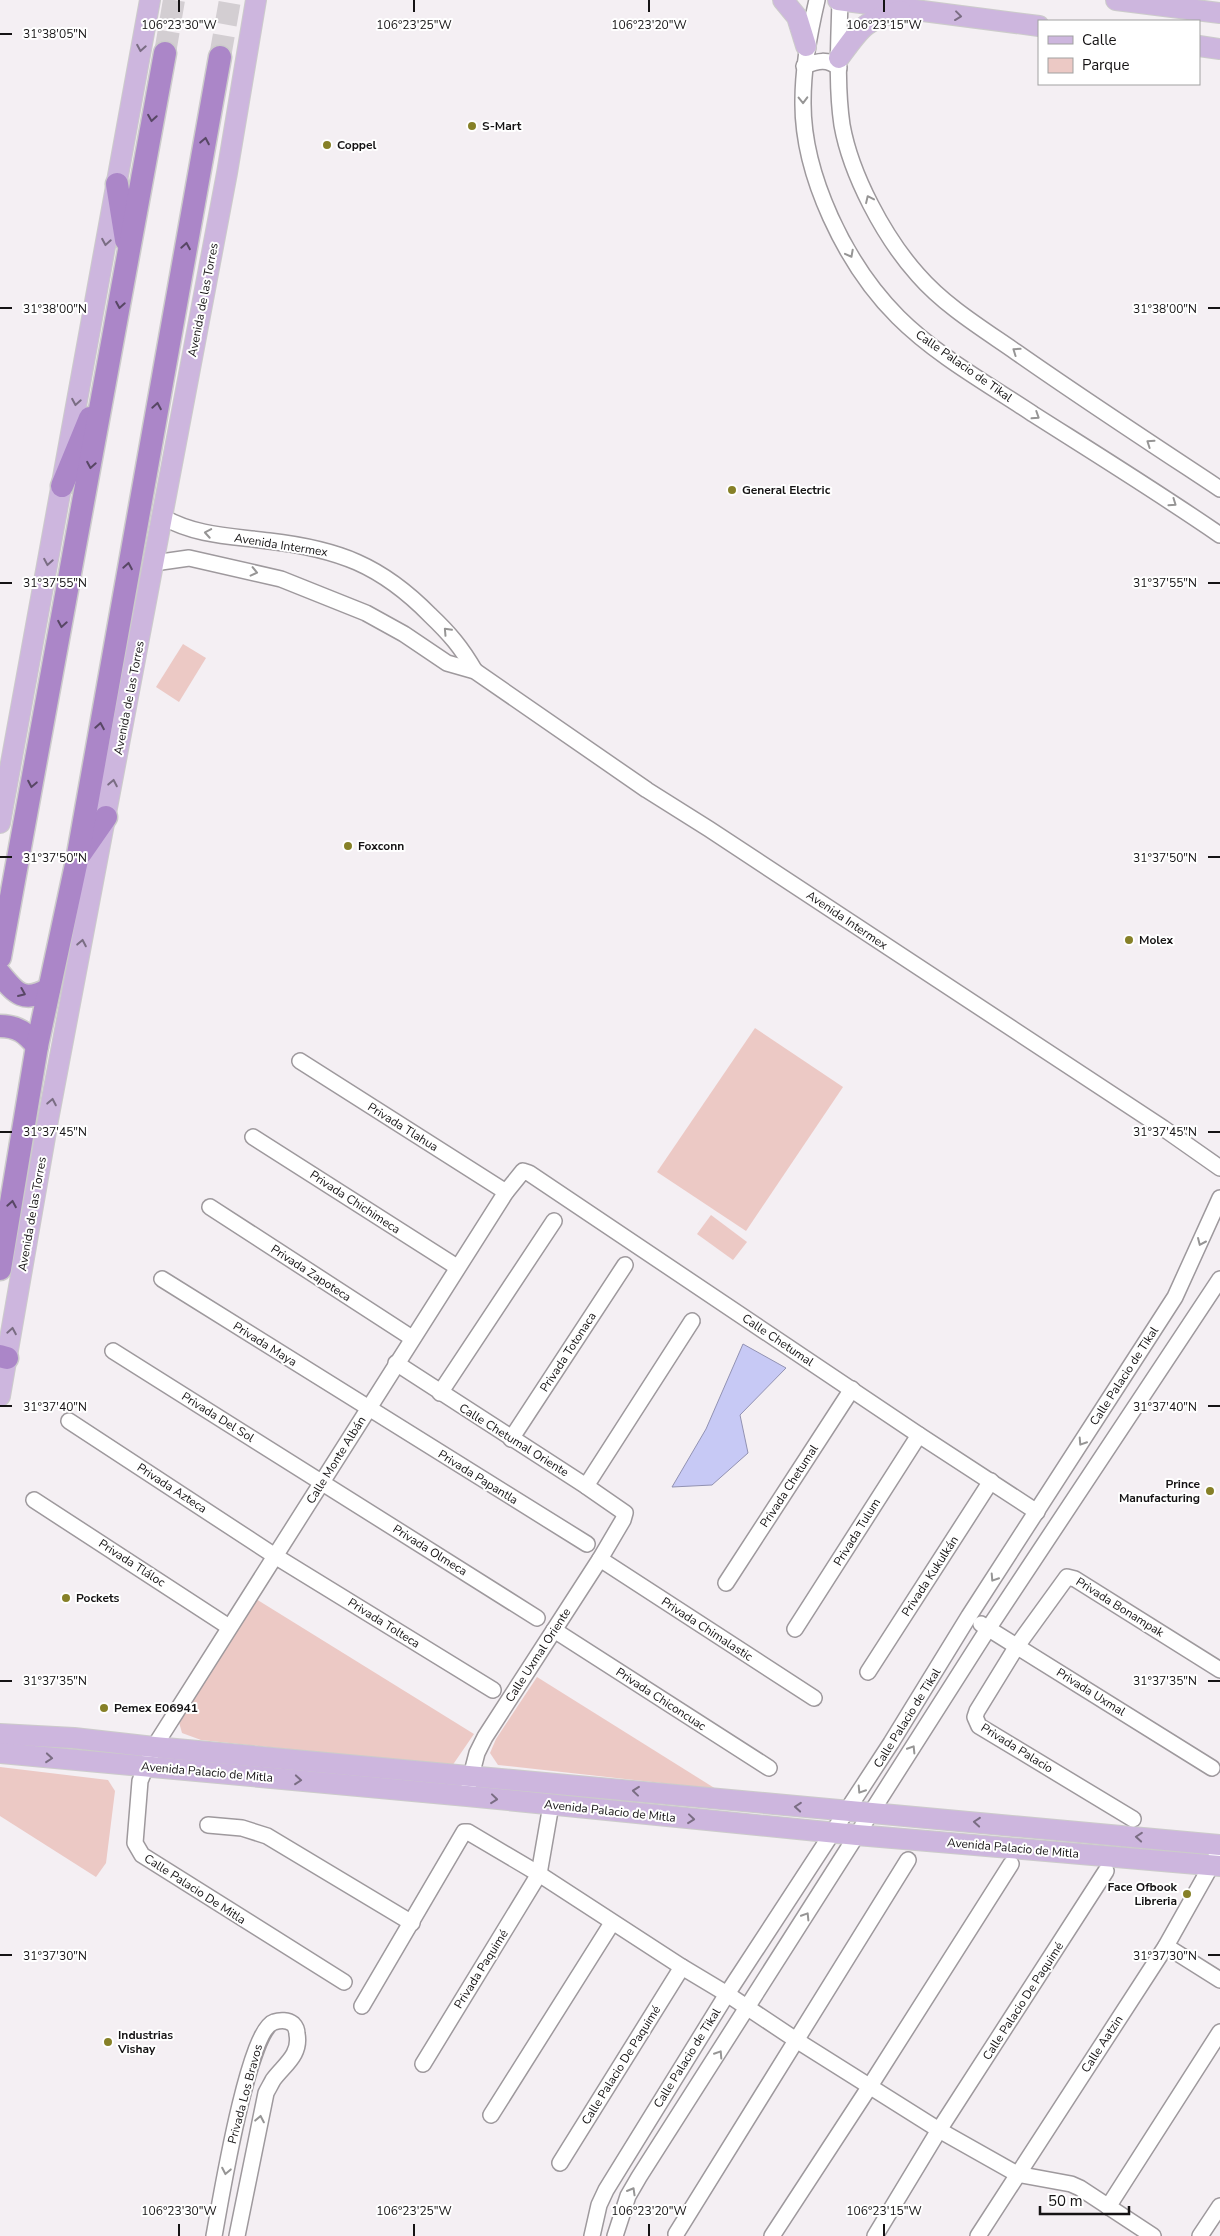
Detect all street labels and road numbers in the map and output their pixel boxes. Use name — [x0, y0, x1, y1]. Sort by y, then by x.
street label: Avenida de las Torres — [184, 241, 222, 358]
street label: Calle Palacio de Tikal — [912, 327, 1016, 406]
street label: Avenida Intermex — [233, 530, 330, 560]
street label: Avenida de las Torres — [110, 639, 148, 756]
street label: Avenida Intermex — [803, 887, 891, 953]
street label: Privada Tlahua — [365, 1099, 441, 1155]
street label: Avenida de las Torres — [14, 1155, 50, 1272]
street label: Privada Chichimeca — [307, 1167, 403, 1237]
street label: Privada Zapoteca — [268, 1241, 354, 1305]
street label: Privada Totonaca — [536, 1309, 600, 1395]
street label: Calle Chetumal — [739, 1310, 817, 1370]
street label: Privada Maya — [230, 1318, 300, 1370]
street label: Calle Palacio de Tikal — [1086, 1323, 1162, 1428]
street label: Privada Del Sol — [179, 1388, 258, 1446]
street label: Calle Chetumal Oriente — [456, 1400, 572, 1480]
street label: Calle Monte Albán — [303, 1413, 369, 1507]
street label: Privada Chetumal — [756, 1441, 822, 1531]
street label: Privada Papantla — [435, 1446, 521, 1508]
street label: Privada Azteca — [134, 1459, 210, 1517]
street label: Privada Tulum — [830, 1495, 884, 1569]
street label: Privada Olmeca — [390, 1521, 470, 1579]
street label: Privada Kukulkán — [898, 1533, 962, 1619]
street label: Privada Tláloc — [96, 1536, 169, 1591]
street label: Privada Bonampak — [1073, 1573, 1168, 1641]
street label: Privada Chimalastic — [658, 1593, 756, 1665]
street label: Privada Tolteca — [345, 1594, 423, 1652]
street label: Calle Uxmal Oriente — [502, 1605, 574, 1705]
street label: Privada Chiconcuac — [613, 1664, 709, 1734]
street label: Privada Uxmal — [1053, 1664, 1129, 1720]
street label: Calle Palacio de Tikal — [870, 1665, 944, 1771]
street label: Privada Palacio — [978, 1719, 1056, 1777]
street label: Avenida Palacio de Mitla — [140, 1758, 274, 1786]
street label: Avenida Palacio de Mitla — [543, 1796, 677, 1826]
street label: Avenida Palacio de Mitla — [946, 1834, 1080, 1862]
street label: Calle Palacio De Mitla — [141, 1850, 249, 1928]
street label: Privada Paquimé — [450, 1926, 512, 2012]
street label: Calle Palacio De Paquimé — [979, 1939, 1067, 2063]
street label: Calle Palacio De Paquimé — [578, 2002, 664, 2128]
street label: Calle Palacio de Tikal — [650, 2005, 724, 2111]
street label: Calle Aatzin — [1078, 2012, 1126, 2076]
street label: Privada Los Bravos — [224, 2042, 266, 2146]

